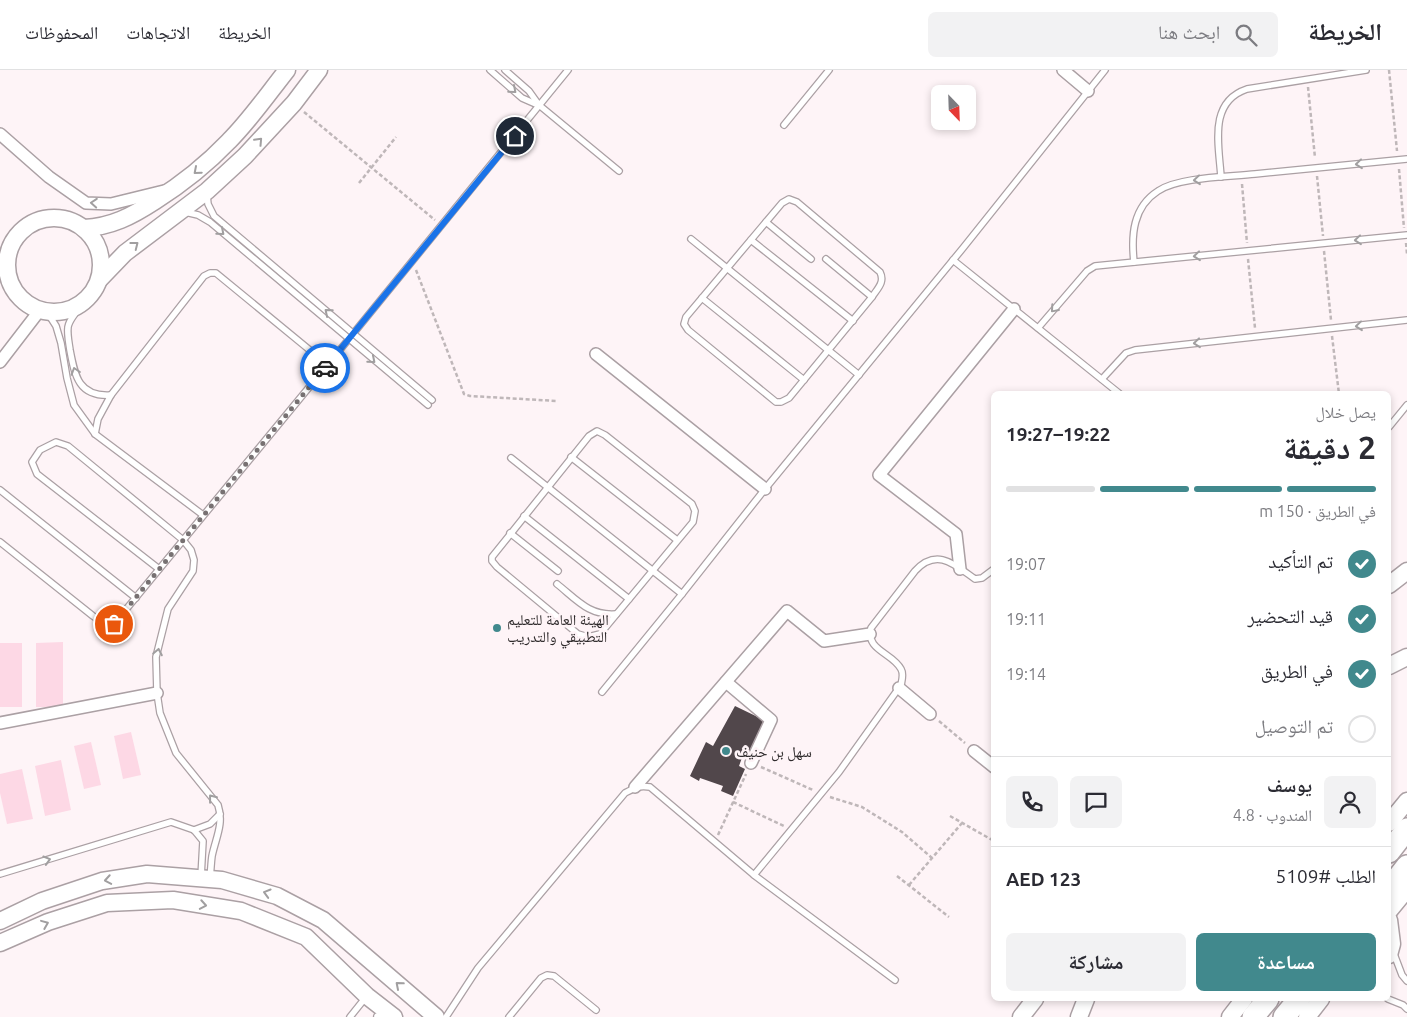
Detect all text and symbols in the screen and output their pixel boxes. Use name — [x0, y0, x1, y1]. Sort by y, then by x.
search box — [928, 12, 1278, 57]
text: الخريطة — [1308, 18, 1382, 45]
text: ابحث هنا — [1158, 21, 1220, 43]
icon: search — [1232, 21, 1260, 49]
text: المحفوظات — [25, 22, 98, 42]
text: الاتجاهات — [126, 22, 190, 42]
text: الخريطة — [218, 22, 271, 42]
one-way arrow — [508, 84, 517, 93]
north arrow — [931, 85, 976, 130]
map controls — [931, 85, 976, 130]
pin — [494, 115, 536, 157]
icon: home — [501, 122, 529, 150]
one-way arrow — [253, 138, 262, 147]
one-way arrow — [1354, 158, 1362, 169]
one-way arrow — [193, 165, 202, 174]
one-way arrow — [1193, 174, 1201, 185]
one-way arrow — [89, 197, 97, 208]
one-way arrow — [215, 226, 224, 235]
one-way arrow — [1354, 234, 1362, 245]
one-way arrow — [129, 243, 138, 251]
one-way arrow — [1192, 250, 1200, 261]
one-way arrow — [1050, 304, 1059, 313]
one-way arrow — [324, 309, 333, 318]
one-way arrow — [1354, 320, 1362, 331]
one-way arrow — [1193, 337, 1201, 348]
courier — [300, 343, 350, 393]
icon: car — [311, 354, 339, 382]
one-way arrow — [366, 354, 375, 363]
one-way arrow — [71, 367, 81, 376]
text: يصل خلال — [1315, 403, 1376, 421]
text: 19:22–19:27 — [1006, 423, 1111, 445]
text: 2 دقيقة — [1283, 429, 1376, 465]
text: في الطريق · 150 m — [1259, 502, 1376, 520]
text: تم التأكيد — [1268, 550, 1333, 572]
icon: check — [1348, 550, 1376, 578]
text: 19:07 — [1006, 555, 1046, 573]
pin — [93, 603, 135, 645]
text: قيد التحضير — [1247, 605, 1333, 627]
icon: check — [1348, 605, 1376, 633]
icon: bag — [100, 610, 128, 638]
text: 19:11 — [1006, 610, 1046, 628]
place label: الهيئة العامة للتعليم التطبيقي والتدريب — [507, 611, 609, 648]
marker: الهيئة العامة للتعليم التطبيقي والتدريب — [491, 622, 503, 634]
one-way arrow — [152, 648, 163, 657]
text: في الطريق — [1261, 660, 1333, 682]
icon: check — [1348, 660, 1376, 688]
text: 19:14 — [1006, 665, 1046, 683]
text: تم التوصيل — [1255, 715, 1333, 737]
place label: سهل بن حنيف — [736, 743, 812, 762]
marker: سهل بن حنيف — [720, 745, 732, 757]
text: يوسف — [1267, 774, 1312, 796]
button: phone — [1006, 776, 1058, 828]
button: chat — [1070, 776, 1122, 828]
button: person — [1324, 776, 1376, 828]
one-way arrow — [210, 795, 218, 804]
text: المندوب · 4.8 — [1233, 806, 1312, 824]
one-way arrow — [42, 855, 50, 865]
text: الطلب #5109 — [1276, 865, 1376, 887]
text: AED 123 — [1006, 868, 1081, 890]
one-way arrow — [103, 875, 112, 885]
one-way arrow — [264, 889, 272, 899]
one-way arrow — [199, 899, 208, 909]
one-way arrow — [40, 919, 48, 929]
button: مشاركة — [1006, 933, 1186, 991]
button: مساعدة — [1196, 933, 1376, 991]
one-way arrow — [396, 982, 405, 991]

